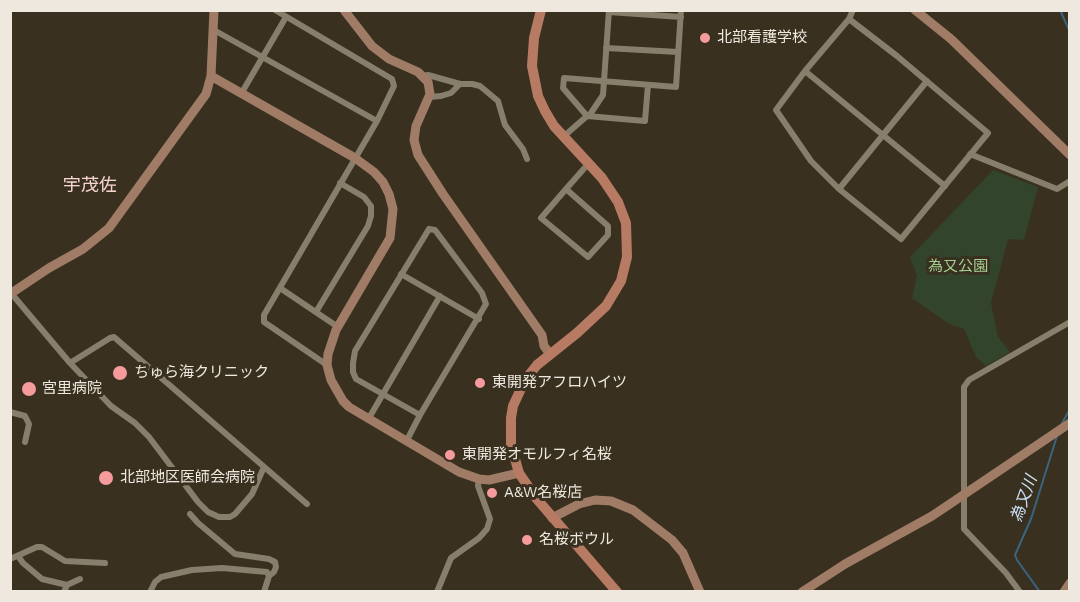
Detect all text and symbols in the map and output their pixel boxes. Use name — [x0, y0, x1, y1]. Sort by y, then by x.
place label: 北部看護学校 — [717, 29, 807, 47]
marker: 北部看護学校 — [698, 31, 712, 45]
district label: 宇茂佐 — [63, 175, 117, 197]
park label: 為又公園 — [928, 258, 988, 276]
marker: ちゅら海クリニック — [111, 364, 129, 382]
place label: ちゅら海クリニック — [134, 364, 269, 382]
place label: 東開発アフロハイツ — [492, 374, 627, 392]
marker: 東開発アフロハイツ — [473, 376, 487, 390]
marker: 宮里病院 — [20, 380, 38, 398]
place label: 宮里病院 — [42, 380, 102, 398]
place label: 東開発オモルフィ名桜 — [462, 446, 612, 464]
marker: 東開発オモルフィ名桜 — [443, 448, 457, 462]
marker: 北部地区医師会病院 — [97, 469, 115, 487]
place label: 北部地区医師会病院 — [120, 469, 255, 487]
water label: 為又川 — [1007, 473, 1041, 525]
place label: A&W名桜店 — [504, 484, 582, 502]
marker: A&W名桜店 — [485, 486, 499, 500]
place label: 名桜ボウル — [539, 531, 614, 549]
marker: 名桜ボウル — [520, 533, 534, 547]

